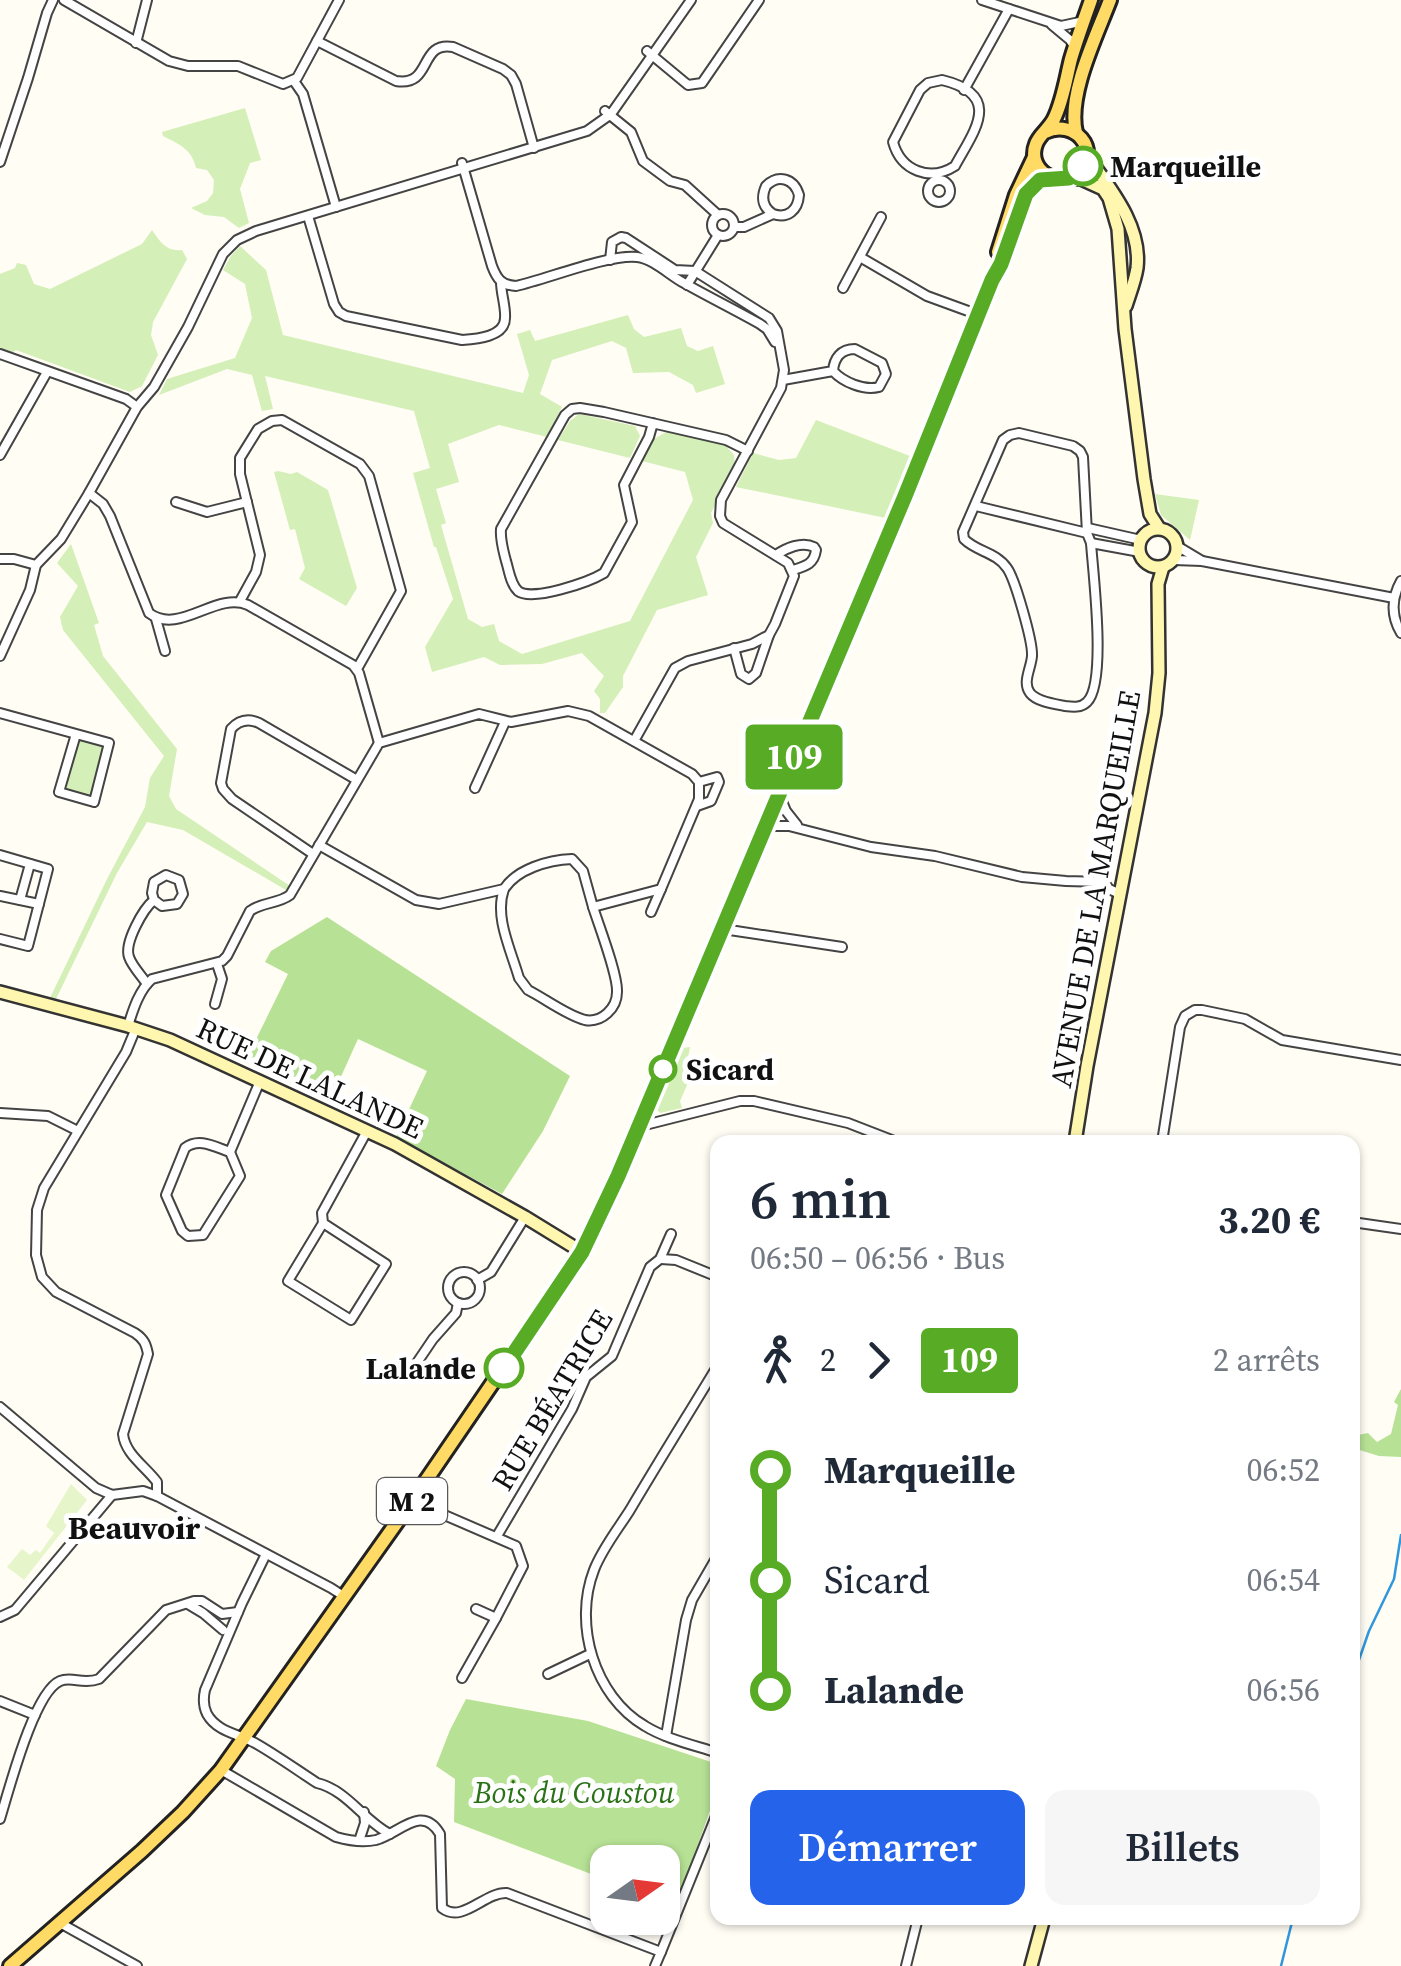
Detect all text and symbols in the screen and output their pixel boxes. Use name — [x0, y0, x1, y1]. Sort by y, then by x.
place label: Marqueille — [1110, 146, 1261, 187]
marker: Marqueille — [1064, 147, 1102, 185]
street label: AVENUE DE LA MARQUEILLE — [1040, 687, 1150, 1091]
line badge: 109 — [736, 724, 852, 790]
text: 109 — [766, 733, 822, 781]
street label: RUE DE LALANDE — [190, 1008, 430, 1148]
place label: Sicard — [686, 1049, 774, 1090]
marker: Sicard — [650, 1056, 676, 1082]
text: 6 min — [750, 1161, 891, 1236]
text: 3.20 € — [1218, 1194, 1320, 1246]
text: 06:50 – 06:56 · Bus — [750, 1236, 1005, 1280]
street label: RUE BÉATRICE — [482, 1302, 622, 1498]
icon: walk — [750, 1333, 805, 1388]
icon: forward — [851, 1333, 906, 1388]
text: 109 — [941, 1336, 998, 1384]
text: 2 — [820, 1338, 836, 1382]
text: 2 arrêts — [1213, 1338, 1320, 1382]
place label: Lalande — [365, 1348, 476, 1389]
marker: Lalande — [485, 1349, 523, 1387]
text: Marqueille — [824, 1444, 1016, 1496]
text: 06:52 — [1246, 1448, 1320, 1492]
road number: M 2 — [377, 1478, 447, 1524]
district label: Beauvoir — [68, 1506, 200, 1550]
text: Sicard — [824, 1554, 930, 1606]
text: 06:54 — [1246, 1558, 1320, 1602]
text: Lalande — [824, 1664, 964, 1716]
text: 06:56 — [1246, 1668, 1320, 1712]
park label: Bois du Coustou — [472, 1772, 675, 1813]
button: Démarrer — [750, 1790, 1025, 1905]
button: Billets — [1045, 1790, 1320, 1905]
north arrow — [590, 1845, 680, 1935]
map controls — [590, 1845, 680, 1935]

